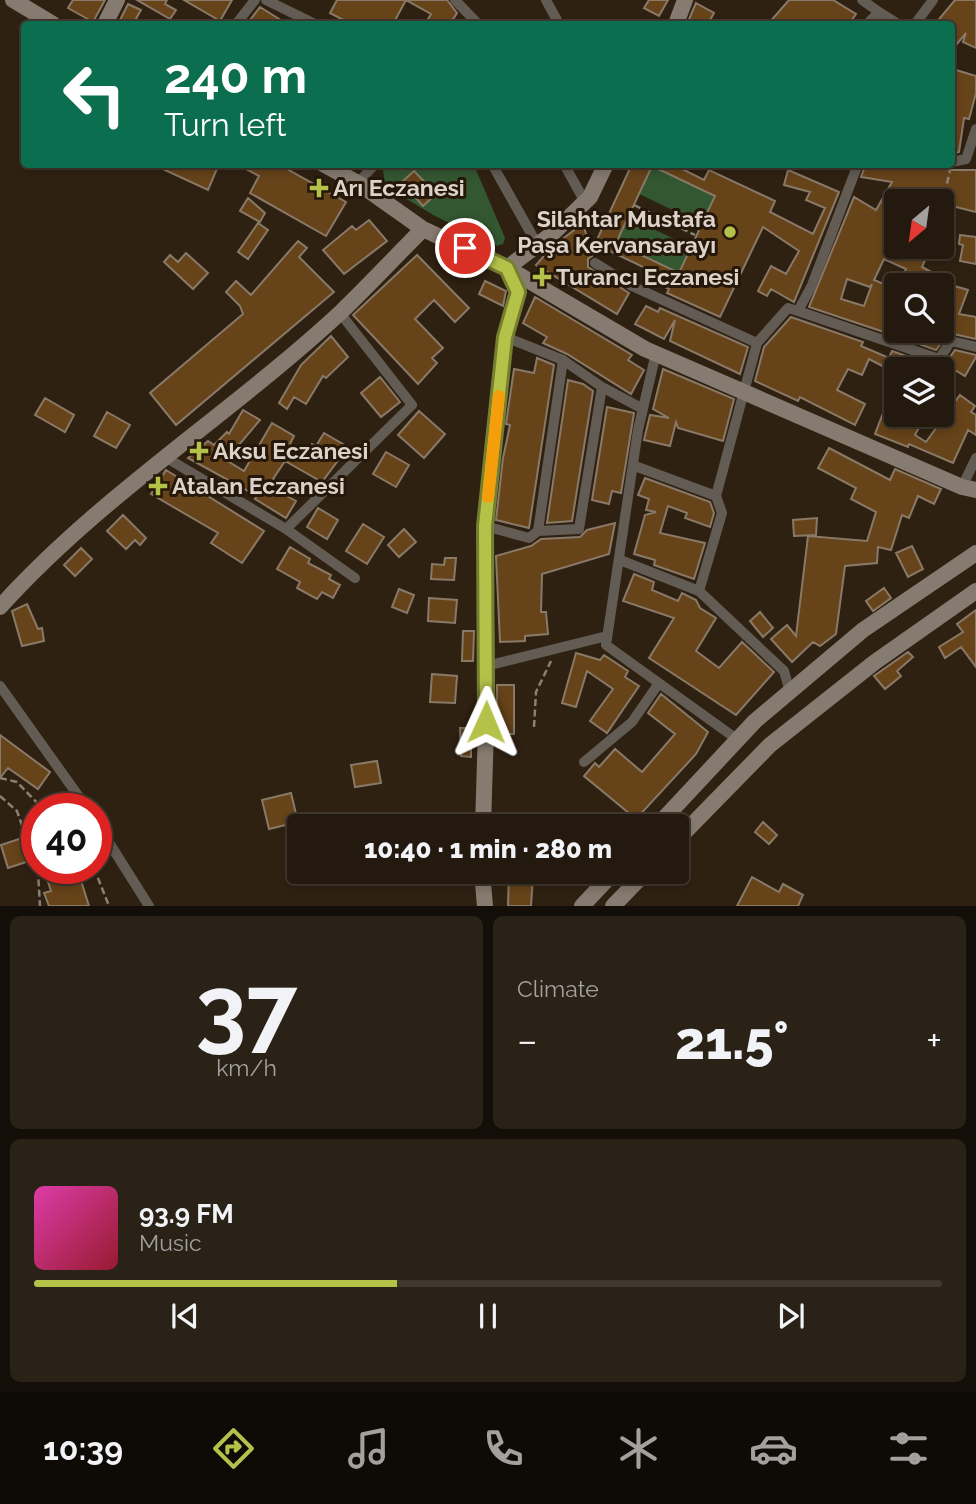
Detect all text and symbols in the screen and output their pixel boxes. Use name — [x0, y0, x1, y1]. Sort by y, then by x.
text: 240 m — [164, 47, 307, 104]
icon: left — [49, 49, 140, 140]
text: Turn left — [164, 106, 286, 143]
place label: Arı Eczanesi — [333, 174, 465, 201]
marker: Arı Eczanesi — [311, 180, 327, 196]
north arrow — [884, 189, 954, 259]
map controls — [884, 189, 954, 427]
place label: Silahtar Mustafa Paşa Kervansarayı — [517, 205, 716, 258]
pin — [435, 218, 495, 278]
marker: Silahtar Mustafa Paşa Kervansarayı — [722, 224, 738, 240]
icon: arrive — [446, 229, 484, 267]
place label: Turancı Eczanesi — [556, 263, 739, 290]
marker: Turancı Eczanesi — [534, 269, 550, 285]
button: search — [884, 273, 954, 343]
button: layers — [884, 357, 954, 427]
place label: Aksu Eczanesi — [213, 437, 368, 464]
marker: Aksu Eczanesi — [191, 443, 207, 459]
place label: Atalan Eczanesi — [172, 472, 345, 499]
marker: Atalan Eczanesi — [150, 478, 166, 494]
position arrow — [449, 685, 523, 759]
speed limit sign: 40 — [21, 793, 112, 884]
text: 10:40 · 1 min · 280 m — [364, 834, 612, 864]
text: 37 — [196, 955, 297, 1062]
text: Climate — [517, 975, 599, 1002]
text: 21.5° — [675, 1010, 789, 1071]
text: − — [517, 1018, 537, 1063]
text: + — [926, 1018, 942, 1063]
text: km/h — [216, 1054, 277, 1081]
text: 93.9 FM — [139, 1199, 234, 1229]
text: Music — [139, 1229, 202, 1256]
icon: previous — [166, 1297, 204, 1335]
icon: pause — [469, 1297, 507, 1335]
icon: next — [772, 1297, 810, 1335]
icon: directions — [209, 1424, 258, 1473]
icon: music — [344, 1424, 393, 1473]
icon: phone — [479, 1424, 528, 1473]
icon: climate — [614, 1424, 663, 1473]
icon: car — [749, 1424, 798, 1473]
icon: filters — [884, 1424, 933, 1473]
text: 10:39 — [43, 1430, 123, 1467]

